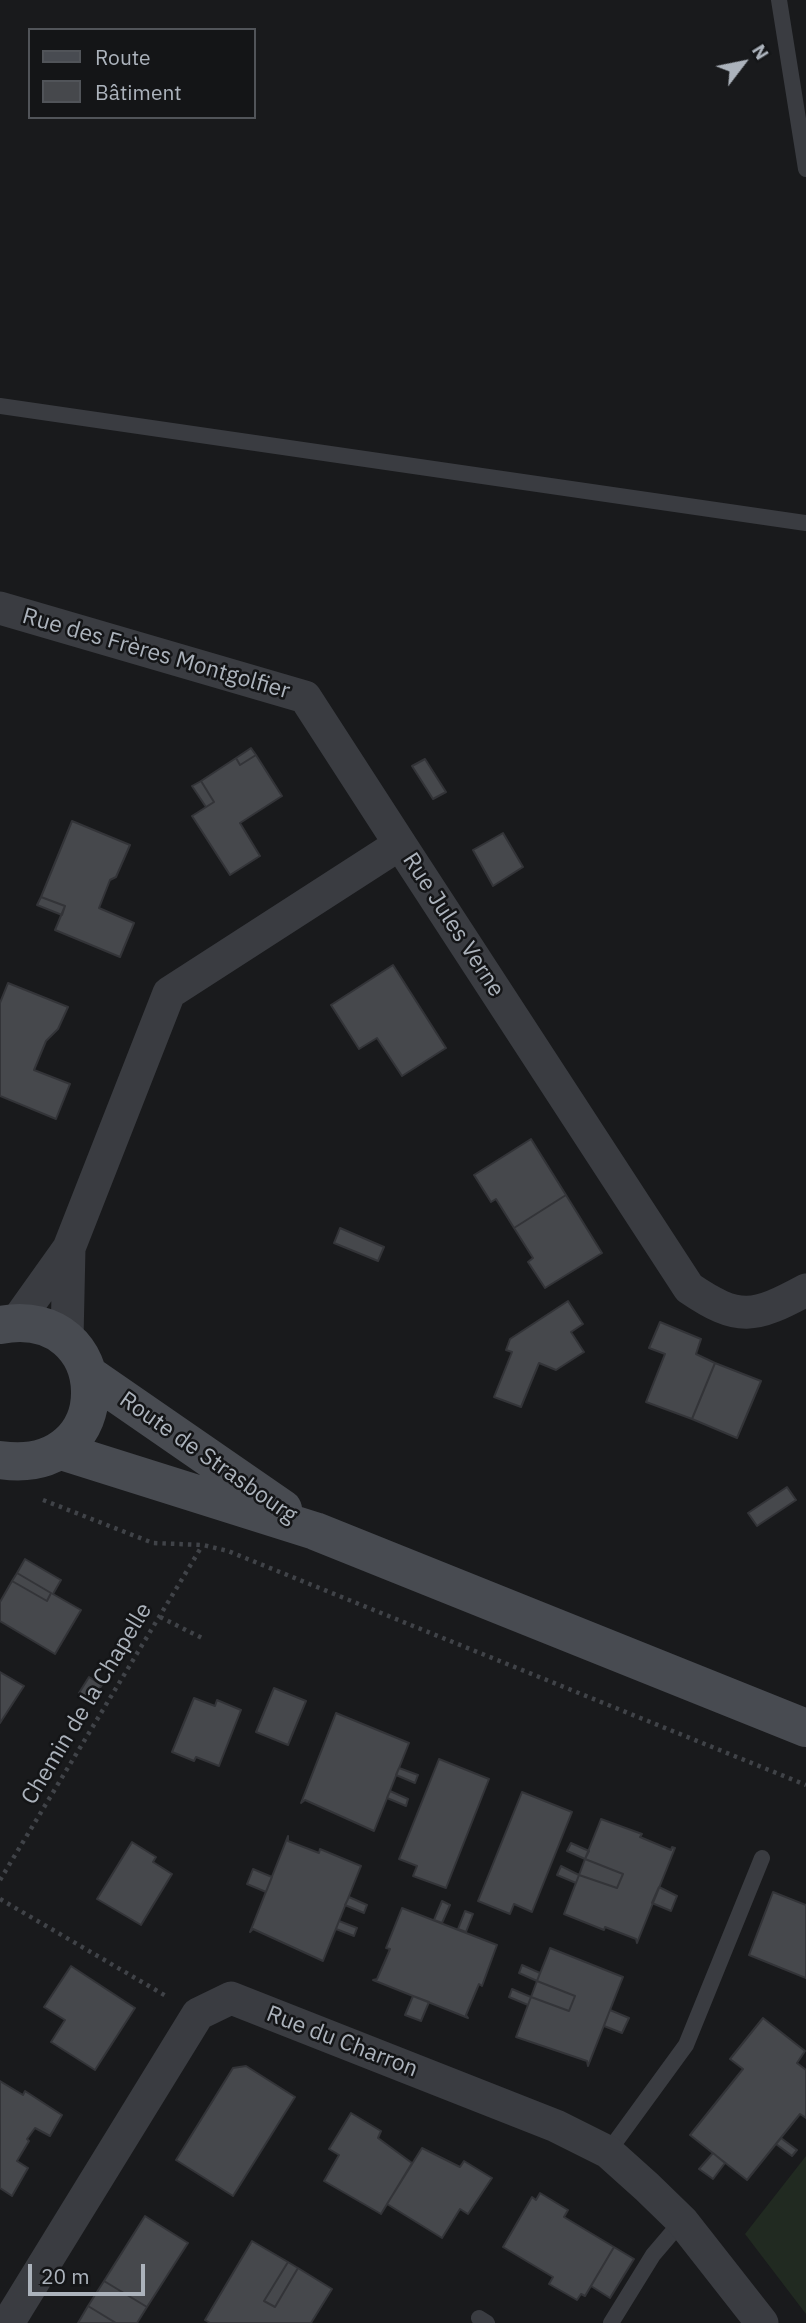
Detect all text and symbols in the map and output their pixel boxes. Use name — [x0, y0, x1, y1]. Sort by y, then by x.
legend — [28, 28, 256, 119]
north arrow — [708, 28, 778, 98]
text: N — [747, 40, 775, 64]
text: Route — [95, 43, 151, 71]
text: Bâtiment — [95, 78, 182, 106]
street label: Rue des Frères Montgolfier — [19, 603, 293, 705]
street label: Rue Jules Verne — [396, 848, 510, 1002]
street label: Route de Strasbourg — [114, 1386, 302, 1530]
street label: Chemin de la Chapelle — [16, 1598, 158, 1810]
street label: Rue du Charron — [262, 2000, 422, 2084]
scale bar — [32, 2250, 149, 2294]
text: 20 m — [41, 2262, 90, 2290]

